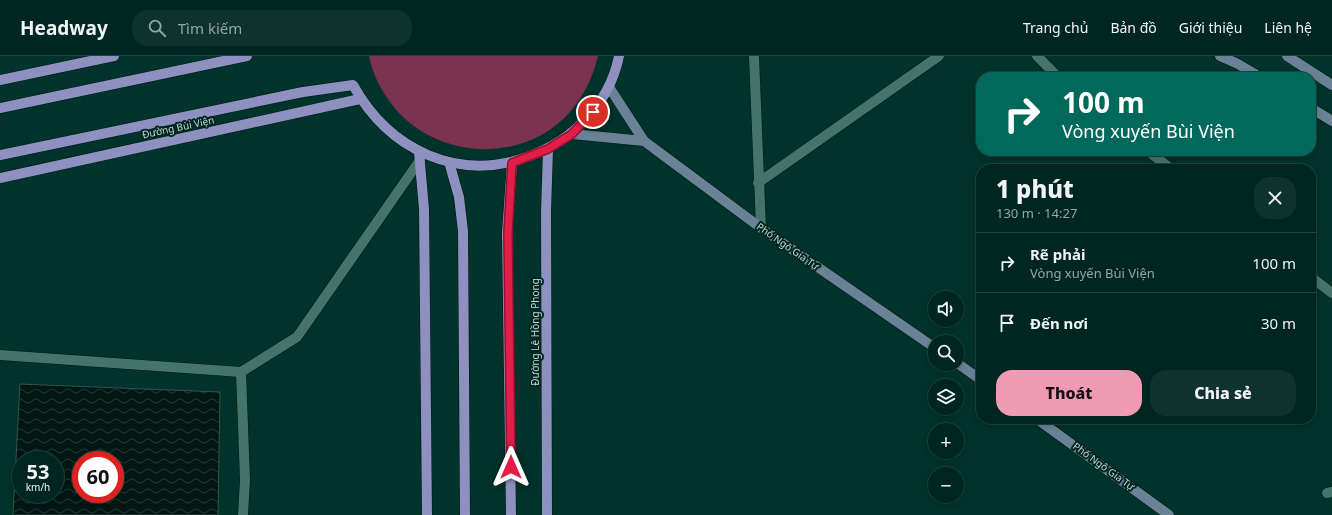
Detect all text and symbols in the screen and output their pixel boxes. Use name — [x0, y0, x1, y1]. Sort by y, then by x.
search box — [132, 10, 412, 46]
text: Headway — [20, 15, 108, 41]
icon: search — [146, 17, 168, 39]
text: Tìm kiếm — [178, 18, 242, 38]
text: Trang chủ — [1023, 18, 1088, 37]
text: Bản đồ — [1110, 18, 1157, 37]
text: Giới thiệu — [1179, 18, 1242, 37]
text: Liên hệ — [1264, 18, 1312, 37]
text: 100 m — [1062, 83, 1145, 121]
icon: right — [996, 88, 1048, 140]
pin — [576, 95, 610, 129]
icon: arrive — [582, 101, 604, 123]
street label: Đường Bùi Viện — [141, 113, 215, 141]
text: Vòng xuyến Bùi Viện — [1062, 119, 1235, 143]
text: 1 phút — [996, 172, 1074, 205]
button: close — [1254, 177, 1296, 219]
text: 130 m · 14:27 — [996, 204, 1077, 222]
street label: Phố Ngô Gia Tự — [754, 219, 823, 273]
text: Rẽ phải — [1030, 244, 1085, 264]
icon: right — [996, 252, 1018, 274]
text: 100 m — [1252, 253, 1296, 273]
text: Vòng xuyến Bùi Viện — [1030, 264, 1155, 282]
street label: Đường Lê Hồng Phong — [528, 278, 542, 386]
map controls — [928, 291, 964, 503]
button: sound — [928, 291, 964, 327]
icon: arrive — [996, 312, 1018, 334]
text: Đến nơi — [1030, 313, 1088, 333]
text: 30 m — [1261, 313, 1296, 333]
button: search — [928, 335, 964, 371]
button: Thoát — [996, 370, 1142, 416]
button: Chia sẻ — [1150, 370, 1296, 416]
button: layers — [928, 379, 964, 415]
button: + — [928, 423, 964, 459]
street label: Phố Ngô Gia Tự — [1070, 439, 1139, 494]
position arrow — [490, 446, 532, 488]
speed limit sign: 60 — [72, 451, 124, 503]
text: 53 — [27, 458, 49, 485]
button: − — [928, 467, 964, 503]
text: km/h — [26, 480, 50, 494]

